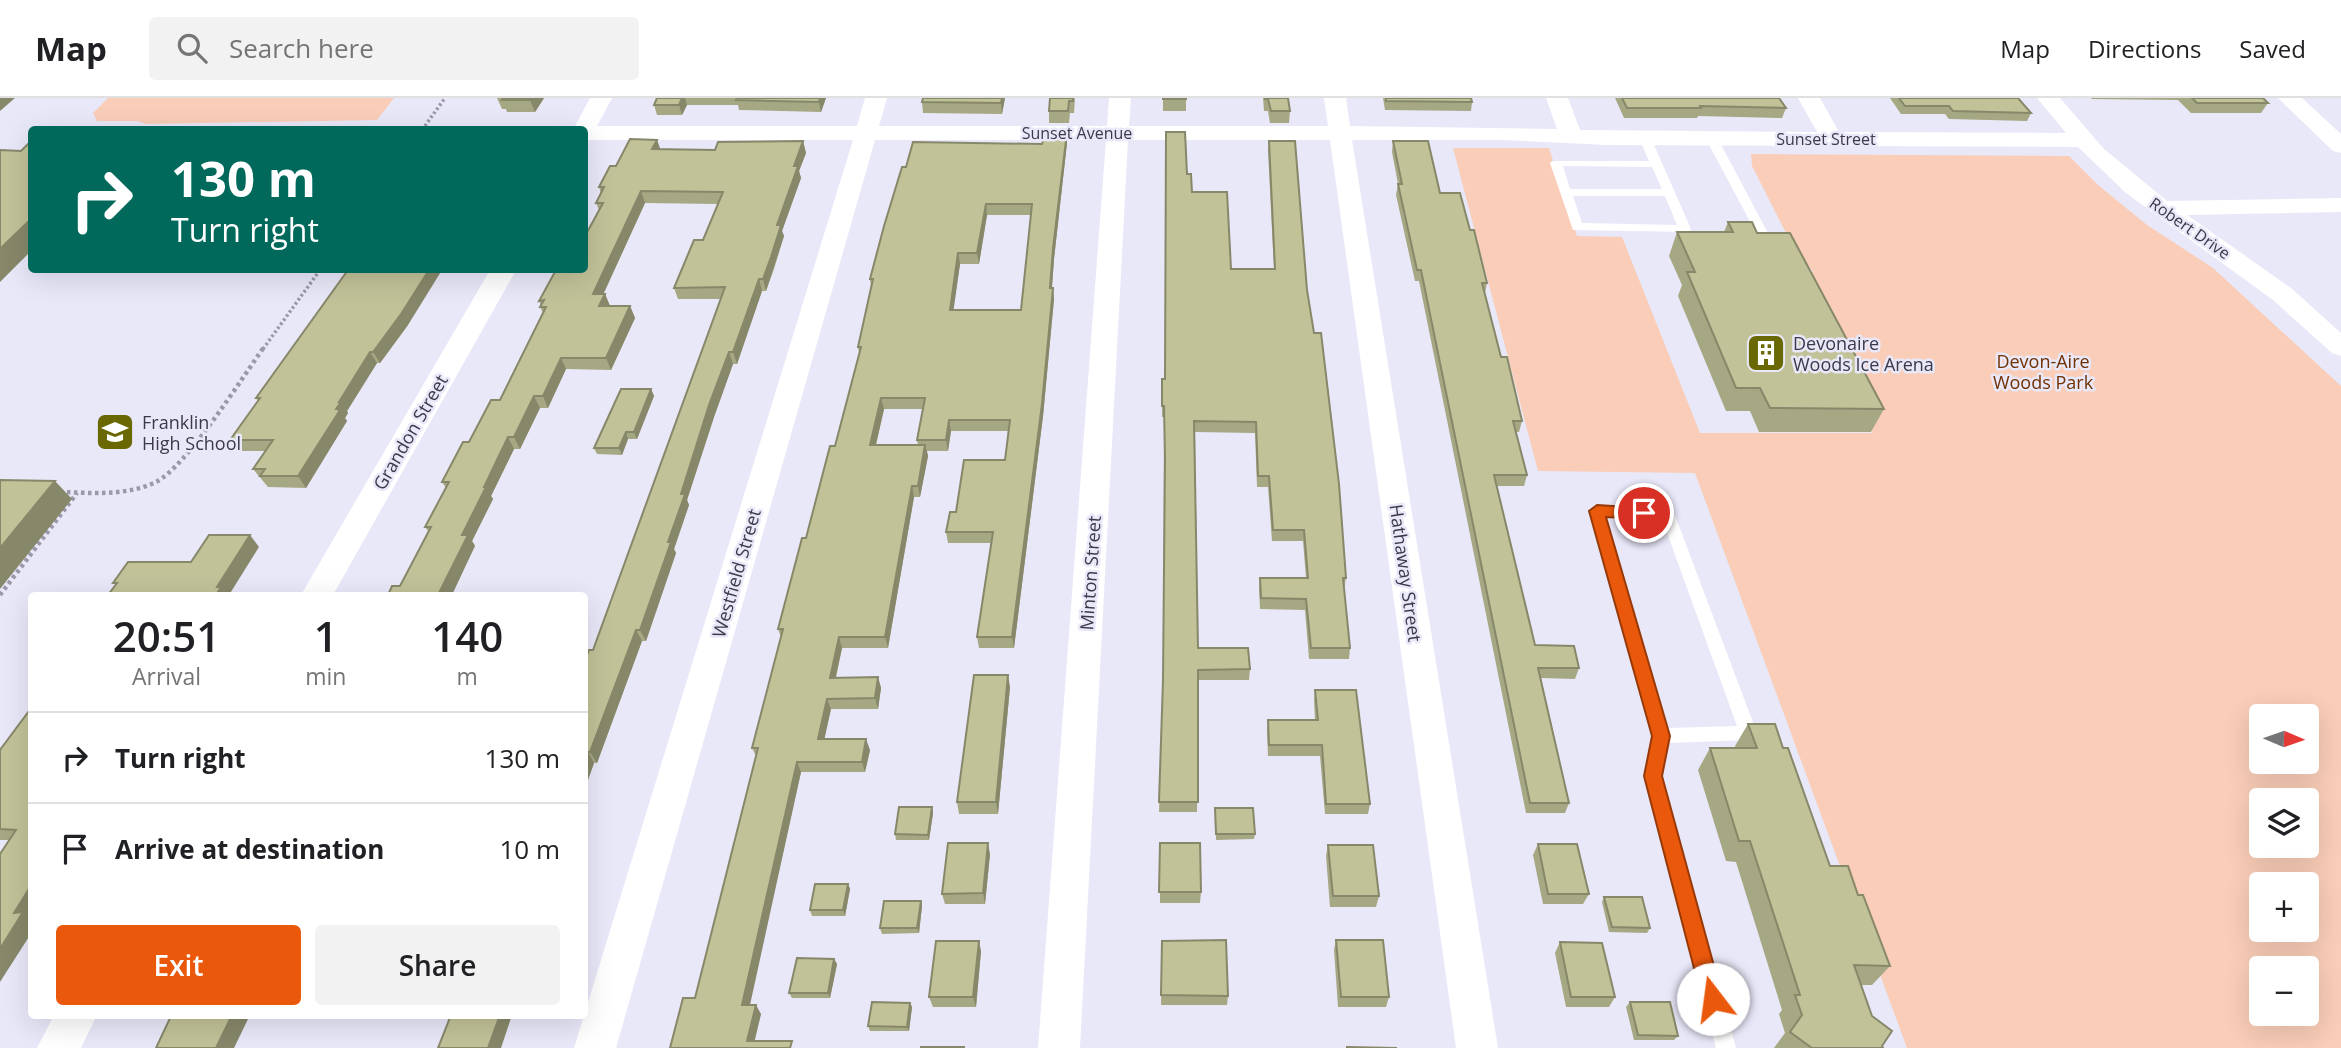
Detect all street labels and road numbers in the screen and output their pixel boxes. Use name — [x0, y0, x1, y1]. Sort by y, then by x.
street label: Sunset Avenue — [1022, 122, 1132, 144]
street label: Sunset Street — [1776, 128, 1876, 150]
street label: Robert Drive — [2145, 192, 2235, 264]
street label: Grandon Street — [367, 370, 453, 494]
street label: Hathaway Street — [1384, 503, 1428, 643]
street label: Westfield Street — [706, 506, 766, 640]
street label: Minton Street — [1074, 515, 1106, 631]

